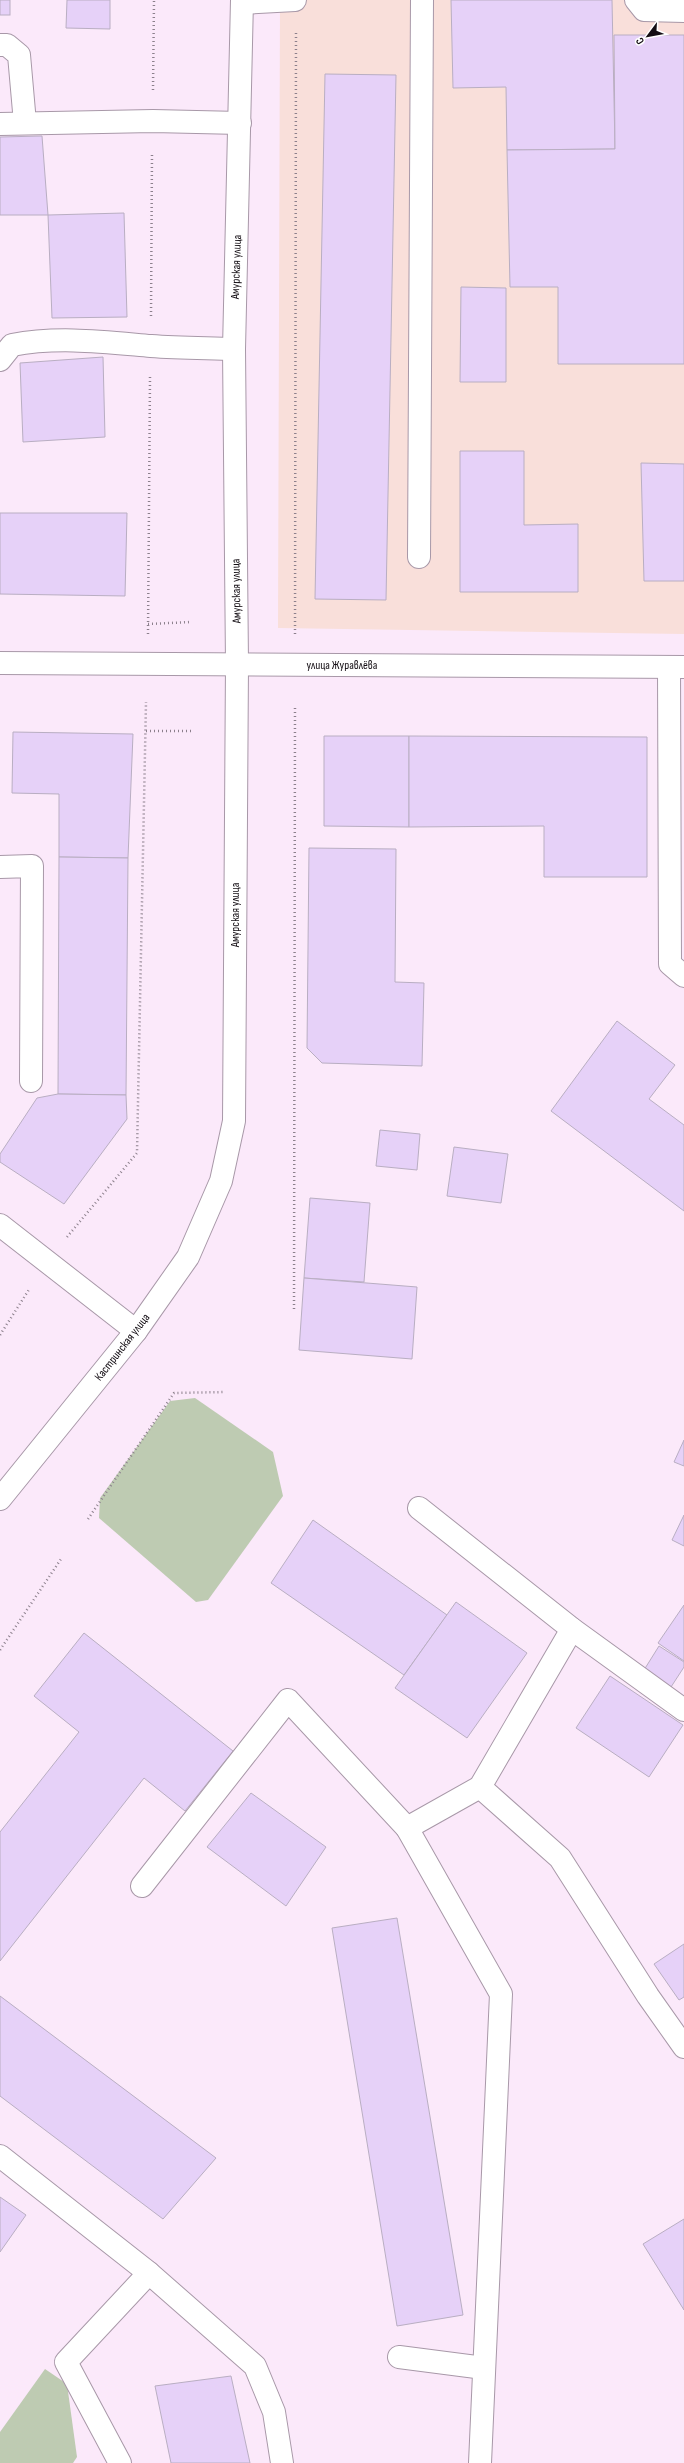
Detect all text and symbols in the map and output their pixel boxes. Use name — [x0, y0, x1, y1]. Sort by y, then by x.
north arrow — [628, 16, 668, 56]
text: С — [633, 35, 647, 47]
street label: Амурская улица — [228, 234, 245, 301]
street label: Амурская улица — [228, 558, 245, 624]
street label: улица Журавлёва — [307, 658, 378, 673]
street label: Амурская улица — [228, 882, 243, 948]
street label: Кастринская улица — [91, 1310, 154, 1384]

